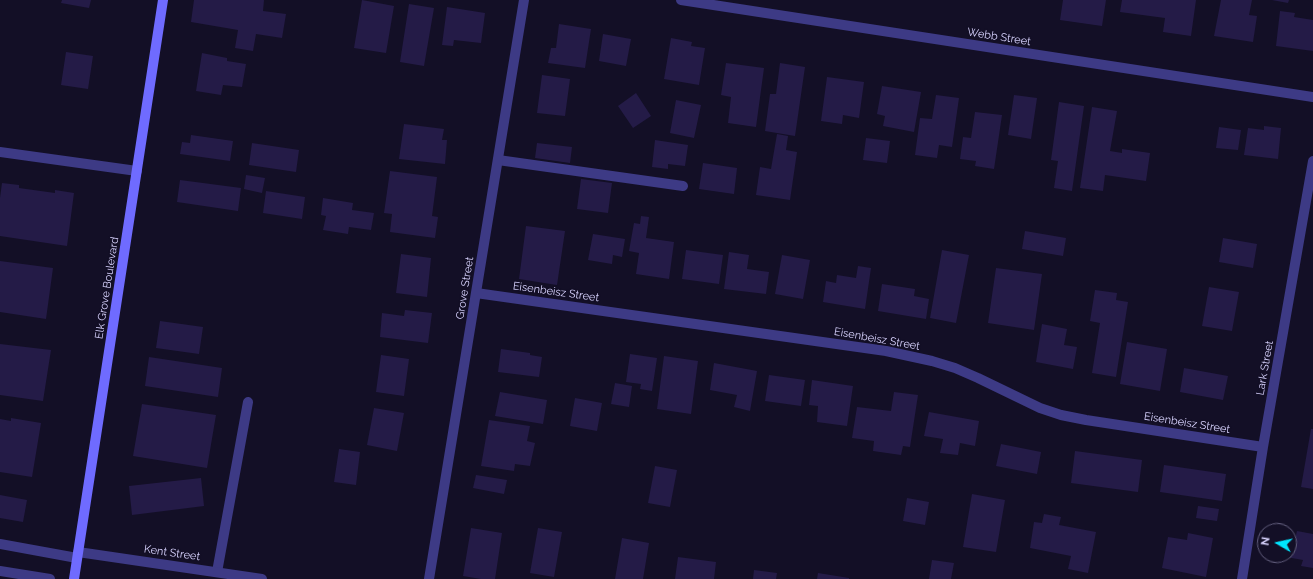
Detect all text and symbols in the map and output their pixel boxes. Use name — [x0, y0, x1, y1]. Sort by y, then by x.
street label: Webb Street — [966, 25, 1032, 49]
street label: Elk Grove Boulevard — [92, 236, 122, 340]
street label: Grove Street — [454, 256, 476, 320]
street label: Eisenbeisz Street — [512, 279, 600, 305]
street label: Eisenbeisz Street — [833, 325, 921, 353]
street label: Lark Street — [1254, 340, 1276, 396]
street label: Eisenbeisz Street — [1143, 410, 1231, 436]
north arrow — [1257, 523, 1297, 563]
text: N — [1259, 536, 1273, 546]
street label: Kent Street — [143, 543, 201, 563]

